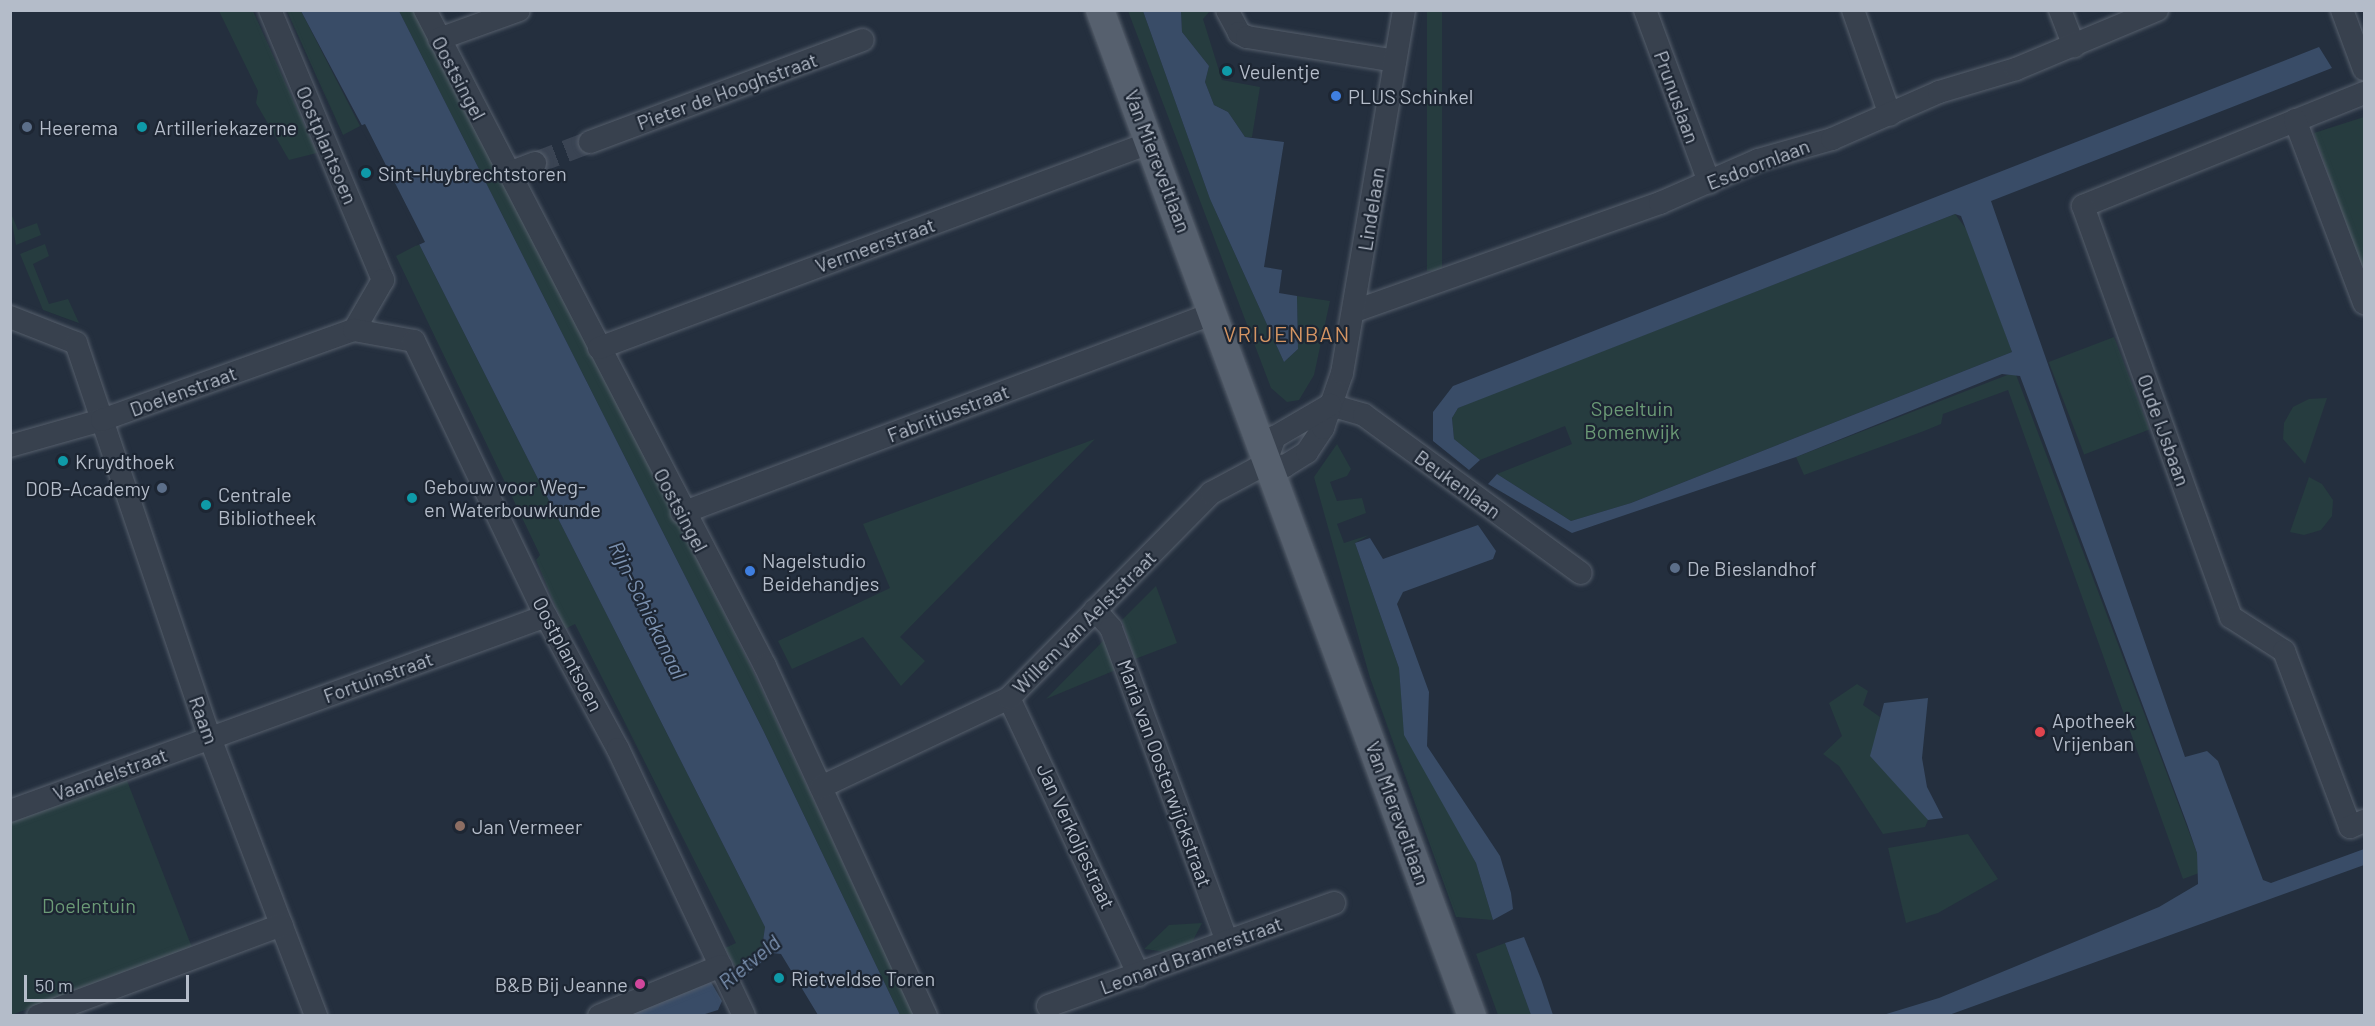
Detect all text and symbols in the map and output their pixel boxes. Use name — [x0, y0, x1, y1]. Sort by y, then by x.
street label: Oostsingel — [427, 32, 491, 124]
street label: Pieter de Hooghstraat — [634, 47, 820, 135]
street label: Prunuslaan — [1649, 47, 1705, 147]
place label: Veulentje — [1239, 59, 1320, 83]
marker: Veulentje — [1220, 64, 1234, 78]
street label: Oostplantsoen — [291, 82, 363, 208]
place label: PLUS Schinkel — [1348, 84, 1473, 108]
street label: Van Miereveltlaan — [1120, 86, 1196, 236]
marker: PLUS Schinkel — [1329, 89, 1343, 103]
place label: Heerema — [39, 115, 118, 139]
place label: Artilleriekazerne — [154, 115, 297, 139]
marker: Heerema — [20, 120, 34, 134]
marker: Artilleriekazerne — [135, 120, 149, 134]
street label: Esdoornlaan — [1703, 133, 1813, 195]
place label: Sint-Huybrechtstoren — [378, 161, 567, 185]
street label: Lindelaan — [1353, 165, 1389, 253]
marker: Sint-Huybrechtstoren — [359, 166, 373, 180]
street label: Vermeerstraat — [812, 212, 938, 278]
district label: VRIJENBAN — [1223, 321, 1351, 347]
street label: Doelenstraat — [126, 361, 240, 421]
street label: Oude IJsbaan — [2133, 371, 2195, 489]
street label: Fabritiusstraat — [884, 379, 1012, 447]
park label: Speeltuin Bomenwijk — [1584, 396, 1680, 443]
street label: Beukenlaan — [1410, 445, 1506, 523]
place label: Kruydthoek — [75, 449, 175, 473]
marker: Kruydthoek — [56, 454, 70, 468]
street label: Oostsingel — [649, 464, 713, 556]
place label: Gebouw voor Weg- en Waterbouwkunde — [424, 474, 601, 521]
place label: DOB-Academy — [25, 476, 150, 500]
marker: DOB-Academy — [155, 481, 169, 495]
place label: Centrale Bibliotheek — [218, 482, 316, 529]
marker: Gebouw voor Weg- en Waterbouwkunde — [405, 491, 419, 505]
marker: Centrale Bibliotheek — [199, 498, 213, 512]
water label: Rijn-Schiekanaal — [604, 537, 692, 683]
street label: Willem van Aelststraat — [1007, 545, 1161, 699]
place label: Nagelstudio Beidehandjes — [762, 548, 879, 595]
place label: De Bieslandhof — [1687, 556, 1817, 580]
marker: De Bieslandhof — [1668, 561, 1682, 575]
marker: Nagelstudio Beidehandjes — [743, 564, 757, 578]
street label: Oostplantsoen — [528, 593, 608, 715]
street label: Fortuinstraat — [320, 646, 436, 708]
street label: Maria van Oosterwijckstraat — [1113, 656, 1217, 890]
street label: Raam — [184, 693, 224, 747]
place label: Apotheek Vrijenban — [2052, 708, 2135, 755]
marker: Apotheek Vrijenban — [2033, 725, 2047, 739]
street label: Van Miereveltlaan — [1361, 738, 1435, 888]
street label: Vaandelstraat — [50, 742, 170, 806]
street label: Jan Verkoljestraat — [1032, 760, 1120, 912]
place label: Jan Vermeer — [472, 814, 582, 838]
marker: Jan Vermeer — [453, 819, 467, 833]
park label: Doelentuin — [42, 893, 136, 917]
street label: Leonard Bramerstraat — [1097, 911, 1285, 999]
water label: Rietveld — [713, 930, 785, 994]
scale bar — [27, 963, 192, 1001]
place label: Rietveldse Toren — [791, 966, 935, 990]
marker: Rietveldse Toren — [772, 971, 786, 985]
place label: B&B Bij Jeanne — [495, 972, 628, 996]
text: 50 m — [35, 974, 73, 996]
marker: B&B Bij Jeanne — [633, 977, 647, 991]

